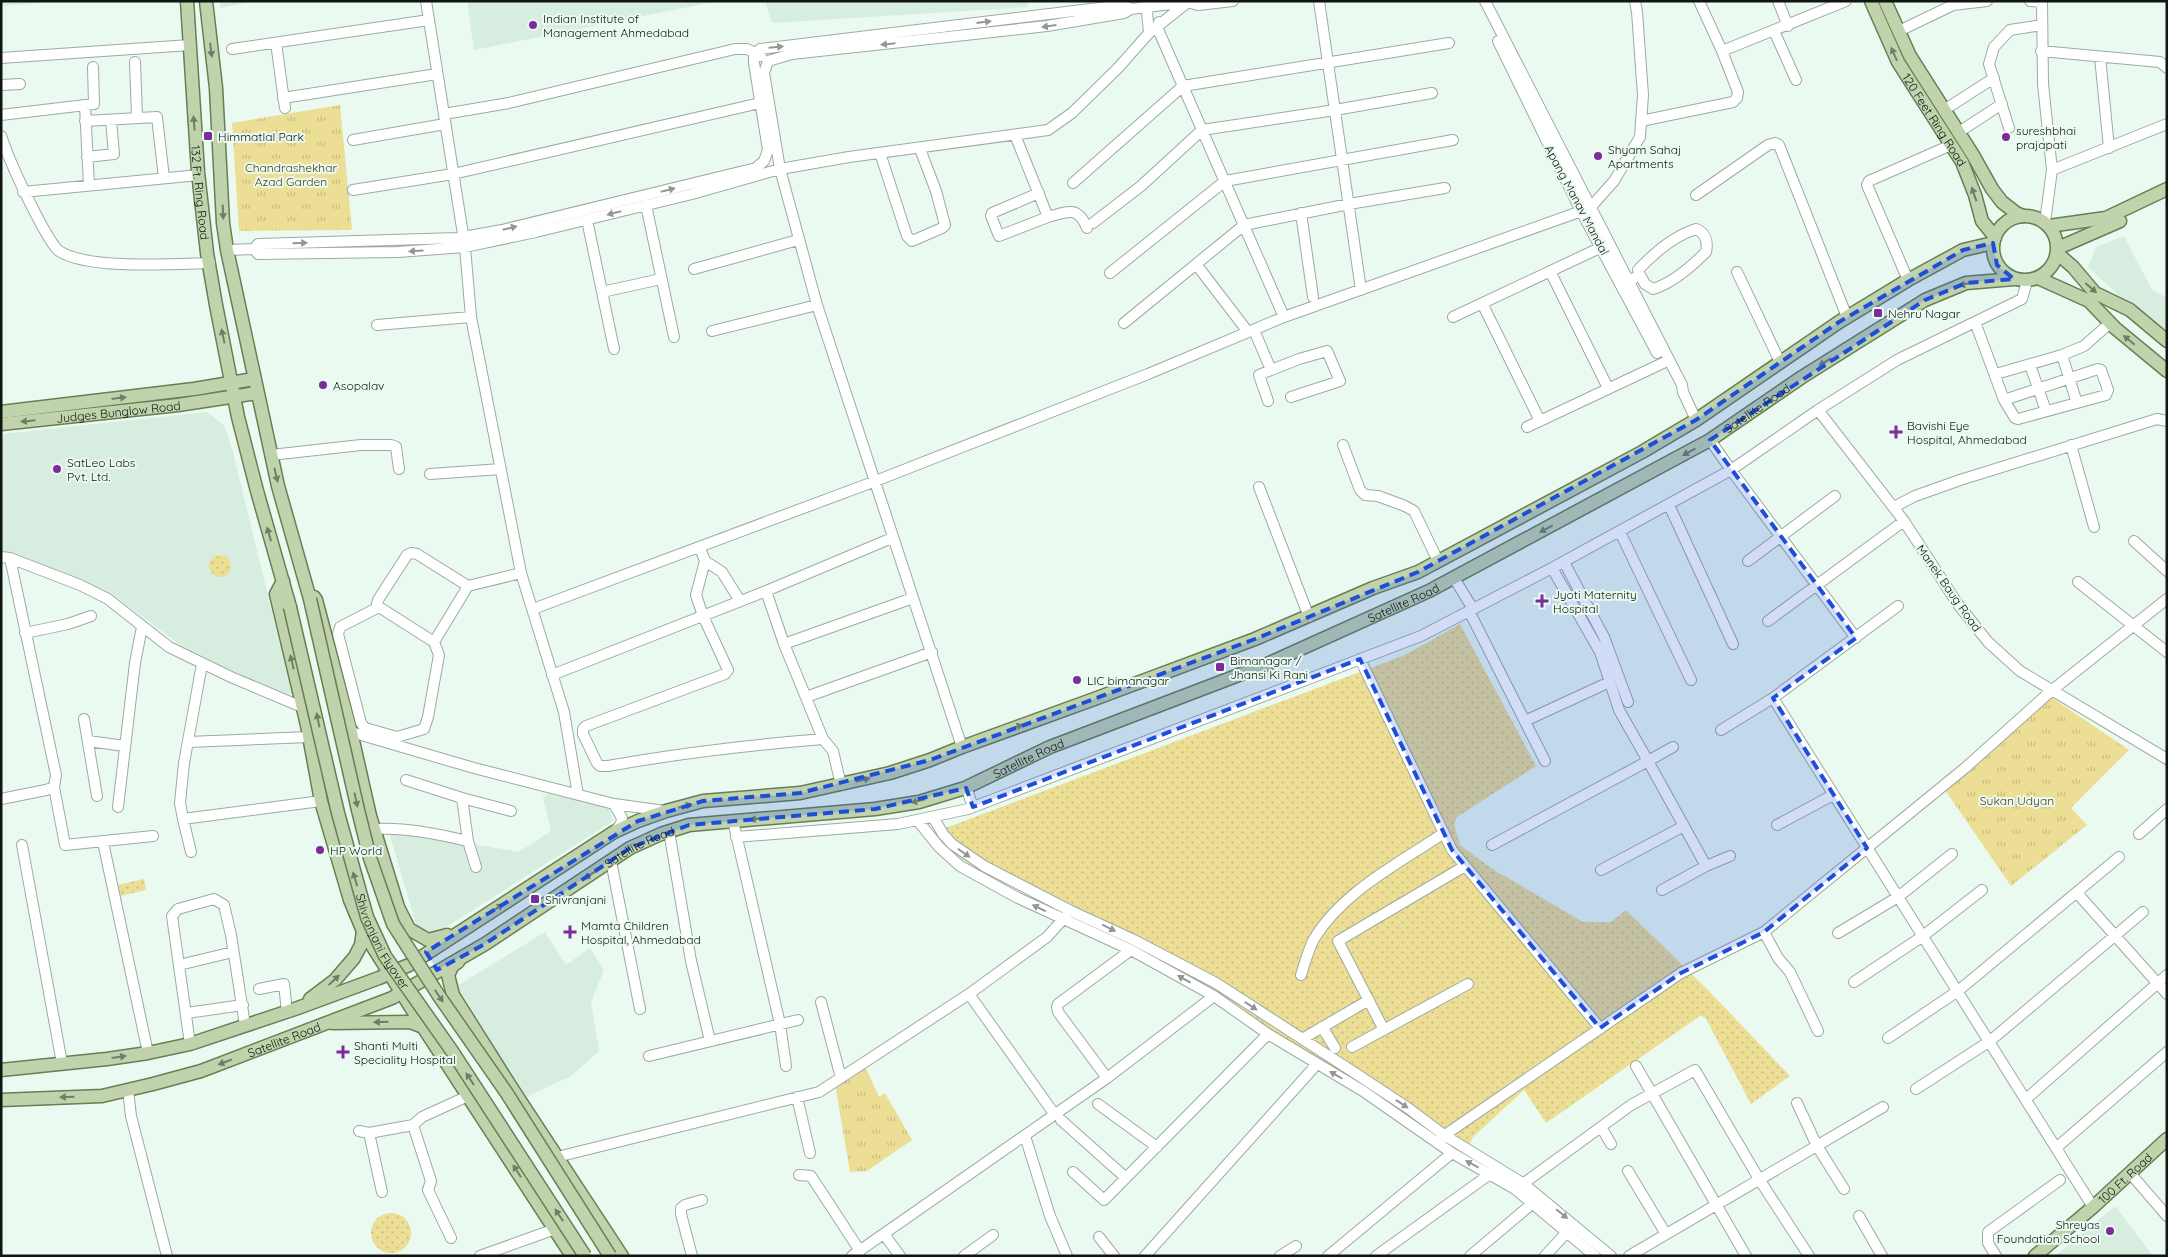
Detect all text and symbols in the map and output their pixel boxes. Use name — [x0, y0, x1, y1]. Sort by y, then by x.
place label: Indian Institute of Management Ahmedabad — [543, 11, 689, 40]
one-way arrow — [976, 18, 992, 26]
marker: Indian Institute of Management Ahmedabad — [527, 19, 539, 31]
one-way arrow — [1041, 22, 1057, 30]
one-way arrow — [880, 40, 896, 48]
one-way arrow — [207, 42, 215, 58]
one-way arrow — [768, 42, 784, 50]
one-way arrow — [1890, 47, 1898, 61]
street label: 120 Feet Ring Road — [1900, 70, 1970, 169]
one-way arrow — [190, 114, 198, 130]
place label: sureshbhai prajapati — [2016, 123, 2076, 152]
place label: Himmatlal Park — [218, 129, 304, 144]
marker: Himmatlal Park — [202, 130, 214, 142]
marker: sureshbhai prajapati — [2000, 131, 2012, 143]
street label: Apang Manav Mandal — [1542, 142, 1612, 258]
place label: Shyam Sahaj Apartments — [1608, 142, 1681, 171]
street label: 132 Ft. Ring Road — [189, 145, 213, 241]
marker: Shyam Sahaj Apartments — [1592, 150, 1604, 162]
park label: Chandrashekhar Azad Garden — [245, 160, 337, 189]
one-way arrow — [661, 185, 676, 193]
one-way arrow — [1970, 187, 1978, 202]
one-way arrow — [219, 204, 227, 220]
one-way arrow — [607, 209, 622, 217]
one-way arrow — [503, 224, 518, 232]
one-way arrow — [293, 239, 309, 247]
one-way arrow — [408, 247, 424, 255]
one-way arrow — [1959, 280, 1974, 288]
one-way arrow — [2085, 283, 2098, 294]
place label: Nehru Nagar — [1888, 306, 1961, 321]
marker: Nehru Nagar — [1872, 307, 1884, 319]
one-way arrow — [219, 328, 227, 343]
one-way arrow — [2123, 335, 2136, 346]
one-way arrow — [1818, 358, 1831, 367]
place label: Asopalav — [333, 378, 384, 393]
marker: Asopalav — [317, 379, 329, 391]
street label: Satellite Road — [1721, 380, 1793, 436]
one-way arrow — [111, 394, 127, 402]
street label: Judges Bunglow Road — [55, 397, 181, 426]
one-way arrow — [20, 417, 36, 425]
place label: Bavishi Eye Hospital, Ahmedabad — [1907, 418, 2027, 447]
marker: Bavishi Eye Hospital, Ahmedabad — [1889, 425, 1903, 439]
one-way arrow — [1682, 448, 1696, 456]
place label: SatLeo Labs Pvt. Ltd. — [67, 455, 136, 484]
marker: SatLeo Labs Pvt. Ltd. — [51, 463, 63, 475]
one-way arrow — [272, 467, 280, 482]
one-way arrow — [1539, 525, 1553, 533]
one-way arrow — [265, 527, 273, 542]
street label: Manek Baug Road — [1913, 542, 1985, 634]
street label: Satellite Road — [1365, 580, 1441, 625]
place label: Jyoti Maternity Hospital — [1553, 587, 1637, 616]
marker: Jyoti Maternity Hospital — [1535, 594, 1549, 608]
place label: Bimanagar / Jhansi Ki Rani — [1230, 653, 1308, 682]
one-way arrow — [288, 654, 296, 669]
marker: Bimanagar / Jhansi Ki Rani — [1214, 661, 1226, 673]
place label: LIC bimanagar — [1087, 673, 1169, 688]
marker: LIC bimanagar — [1071, 674, 1083, 686]
one-way arrow — [313, 712, 321, 728]
one-way arrow — [1009, 723, 1024, 730]
street label: Satellite Road — [990, 735, 1066, 781]
one-way arrow — [855, 776, 870, 784]
one-way arrow — [352, 792, 360, 807]
park label: Sukan Udyan — [1980, 793, 2054, 808]
one-way arrow — [911, 797, 926, 805]
one-way arrow — [678, 802, 693, 810]
one-way arrow — [749, 815, 765, 823]
street label: Satellite Road — [601, 823, 676, 871]
place label: HP World — [330, 843, 382, 858]
marker: HP World — [314, 844, 326, 856]
one-way arrow — [958, 848, 971, 858]
one-way arrow — [583, 870, 596, 880]
one-way arrow — [351, 871, 359, 886]
street label: Shivranjani Flyover — [353, 892, 413, 992]
place label: Shivranjani — [545, 892, 606, 907]
marker: Shivranjani — [529, 893, 541, 905]
one-way arrow — [491, 903, 504, 912]
one-way arrow — [1031, 903, 1046, 912]
place label: Mamta Children Hospital, Ahmedabad — [581, 918, 701, 947]
one-way arrow — [1102, 924, 1116, 932]
marker: Mamta Children Hospital, Ahmedabad — [563, 925, 577, 939]
one-way arrow — [328, 974, 340, 986]
one-way arrow — [1178, 975, 1191, 984]
one-way arrow — [434, 989, 444, 1002]
one-way arrow — [1244, 1002, 1257, 1011]
street label: Satellite Road — [245, 1019, 322, 1060]
one-way arrow — [373, 1019, 389, 1027]
place label: Shanti Multi Speciality Hospital — [354, 1038, 456, 1067]
marker: Shanti Multi Speciality Hospital — [336, 1045, 350, 1059]
one-way arrow — [112, 1053, 128, 1061]
one-way arrow — [218, 1058, 232, 1066]
one-way arrow — [1330, 1071, 1343, 1080]
one-way arrow — [465, 1072, 475, 1085]
one-way arrow — [59, 1094, 75, 1102]
one-way arrow — [1395, 1099, 1409, 1109]
street label: 100 Ft. Road — [2095, 1149, 2155, 1206]
one-way arrow — [1465, 1160, 1480, 1168]
one-way arrow — [512, 1164, 522, 1178]
one-way arrow — [554, 1208, 564, 1221]
one-way arrow — [1555, 1208, 1568, 1219]
place label: Shreyas Foundation School — [1997, 1217, 2100, 1246]
marker: Shreyas Foundation School — [2104, 1225, 2116, 1237]

